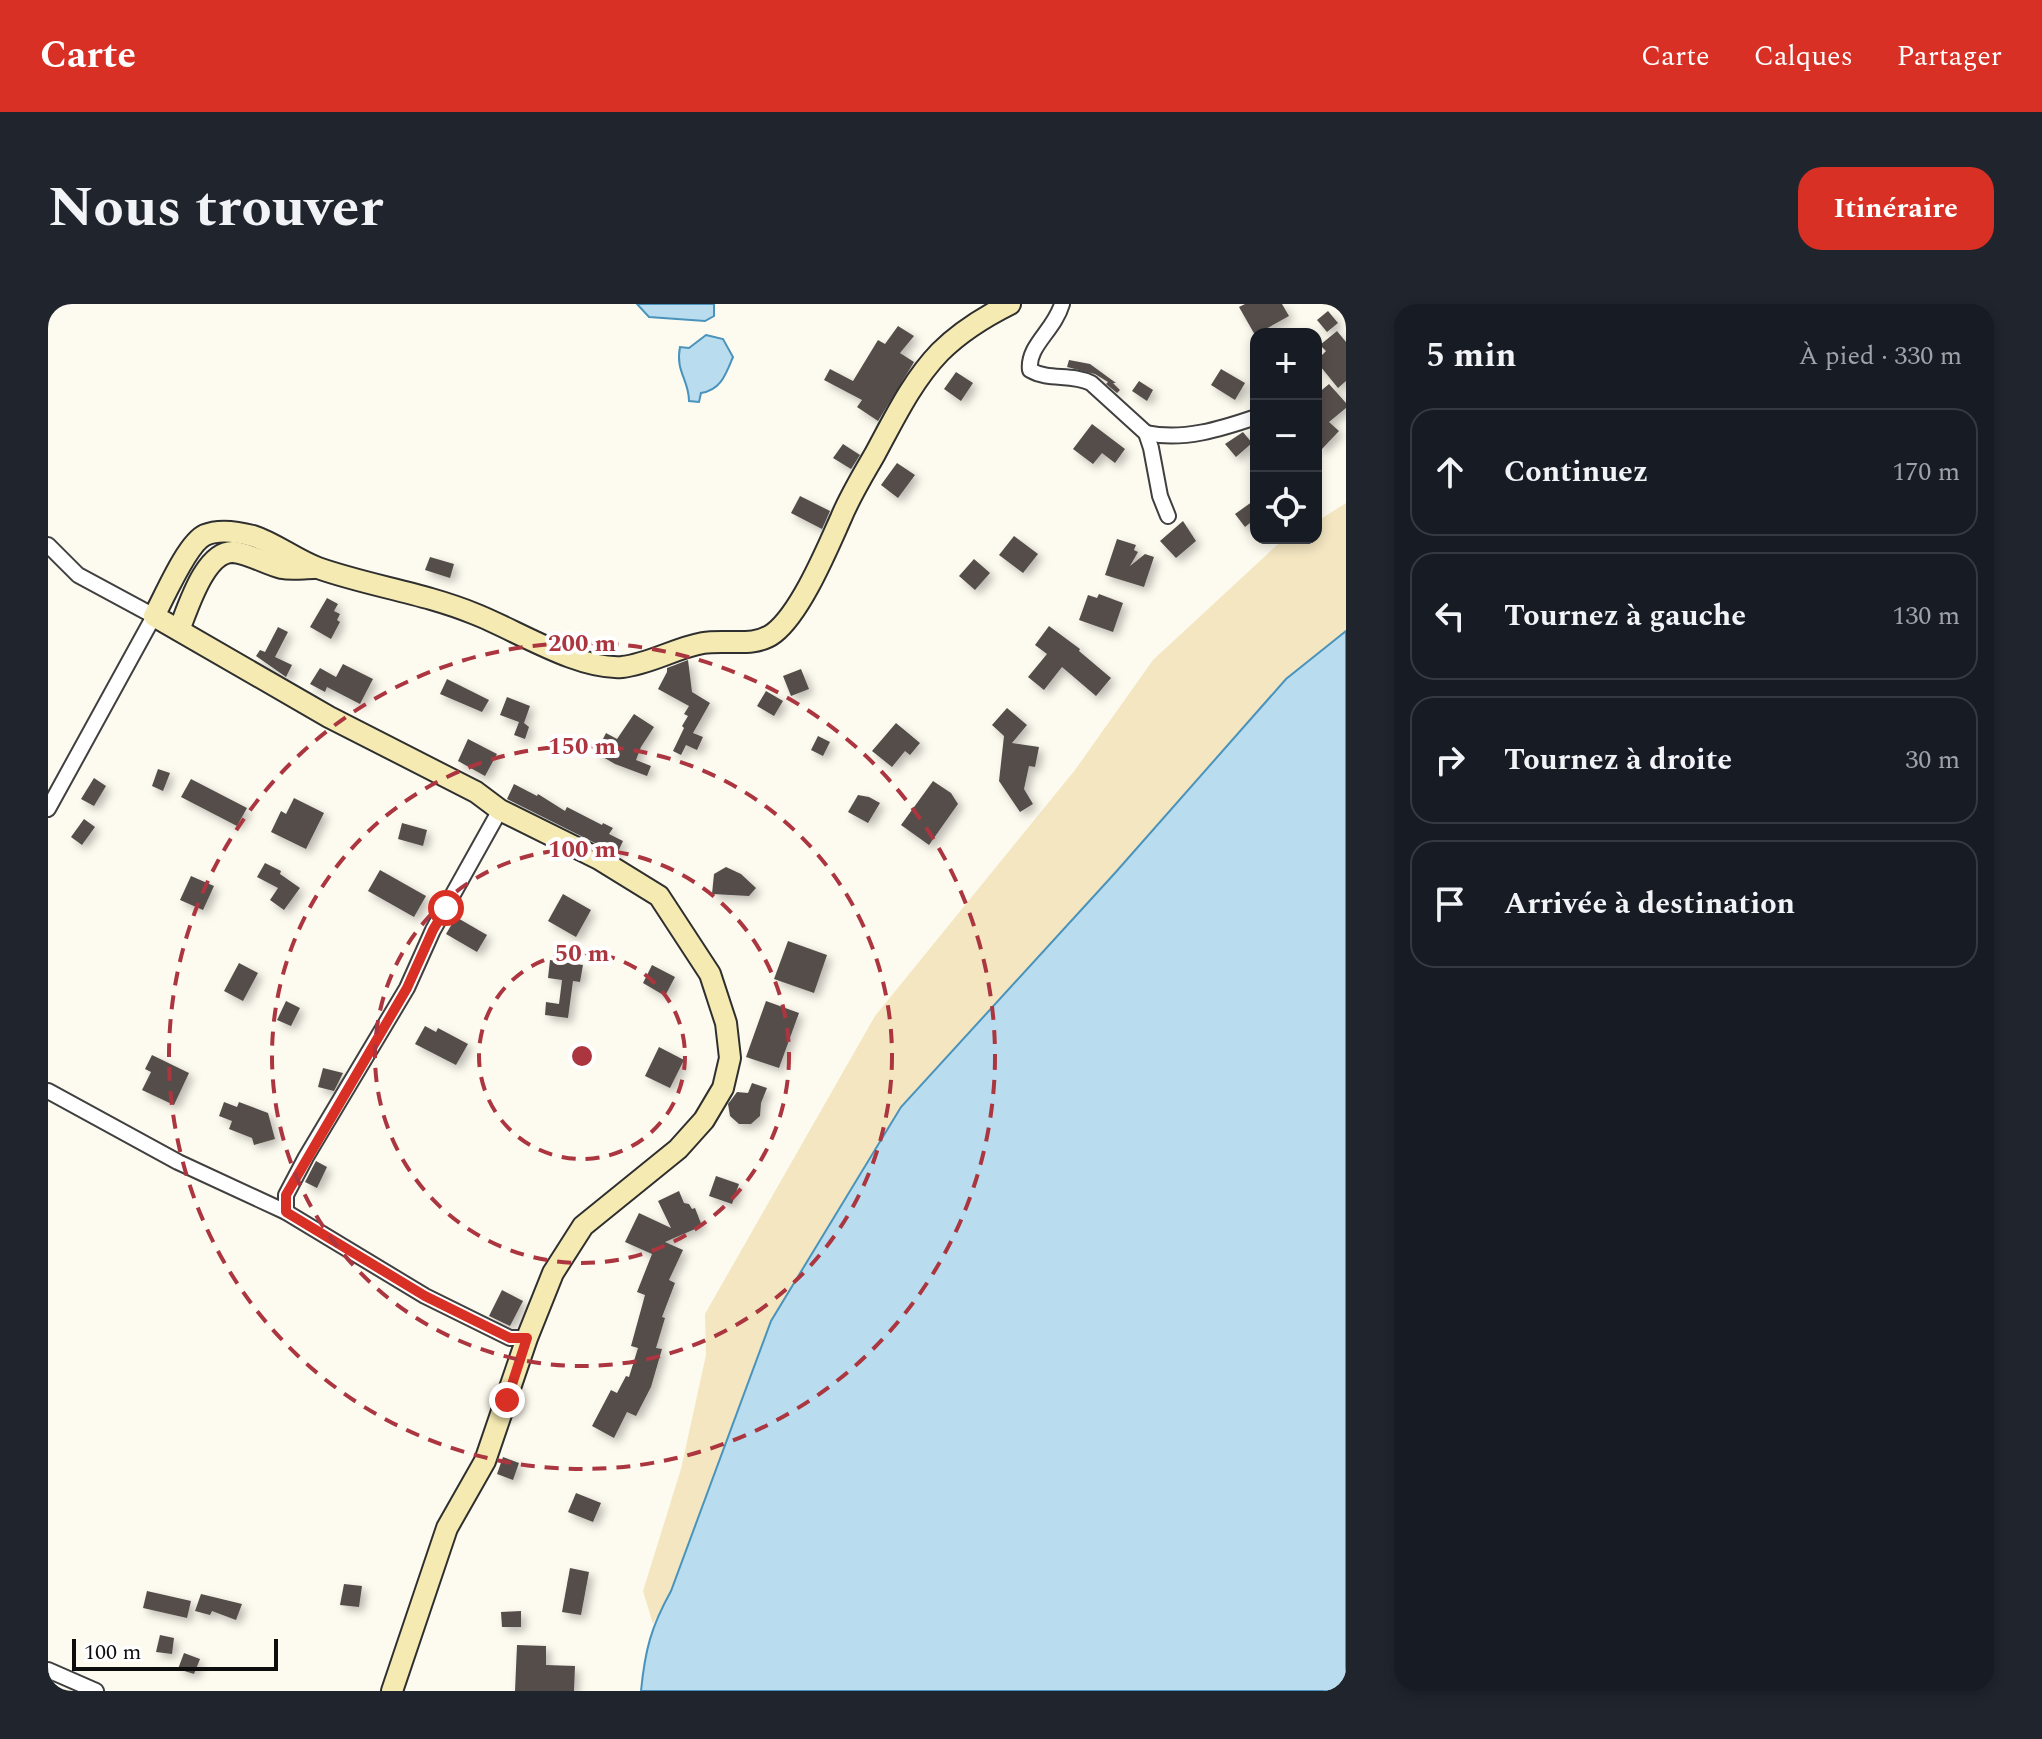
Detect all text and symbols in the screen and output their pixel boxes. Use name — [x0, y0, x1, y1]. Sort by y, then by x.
text: Carte — [40, 27, 136, 85]
text: Carte — [1641, 35, 1710, 78]
text: Calques — [1754, 35, 1853, 78]
text: Partager — [1897, 35, 2002, 78]
text: Nous trouver — [48, 166, 383, 251]
button: Itinéraire — [1798, 167, 1994, 250]
map controls — [1250, 328, 1322, 544]
button: + — [1250, 328, 1322, 400]
text: 5 min — [1426, 330, 1516, 382]
text: À pied · 330 m — [1799, 336, 1962, 376]
button: − — [1250, 400, 1322, 472]
text: Continuez — [1504, 449, 1648, 495]
icon: ahead — [1428, 450, 1472, 494]
text: 170 m — [1892, 452, 1960, 492]
button: locate — [1250, 472, 1322, 544]
text: Tournez à gauche — [1504, 593, 1746, 639]
icon: left — [1428, 594, 1472, 638]
text: 130 m — [1892, 596, 1960, 636]
text: 200 m — [548, 626, 616, 662]
text: 150 m — [548, 729, 616, 765]
text: Tournez à droite — [1504, 737, 1732, 783]
icon: right — [1428, 738, 1472, 782]
text: 30 m — [1905, 740, 1960, 780]
text: 100 m — [548, 832, 616, 868]
text: Arrivée à destination — [1504, 881, 1795, 927]
icon: arrive — [1428, 882, 1472, 926]
route start — [428, 890, 464, 926]
text: 50 m — [555, 936, 610, 972]
centre of rings — [568, 1042, 596, 1070]
route end — [489, 1382, 525, 1418]
scale bar — [72, 1635, 278, 1671]
text: 100 m — [84, 1636, 141, 1669]

